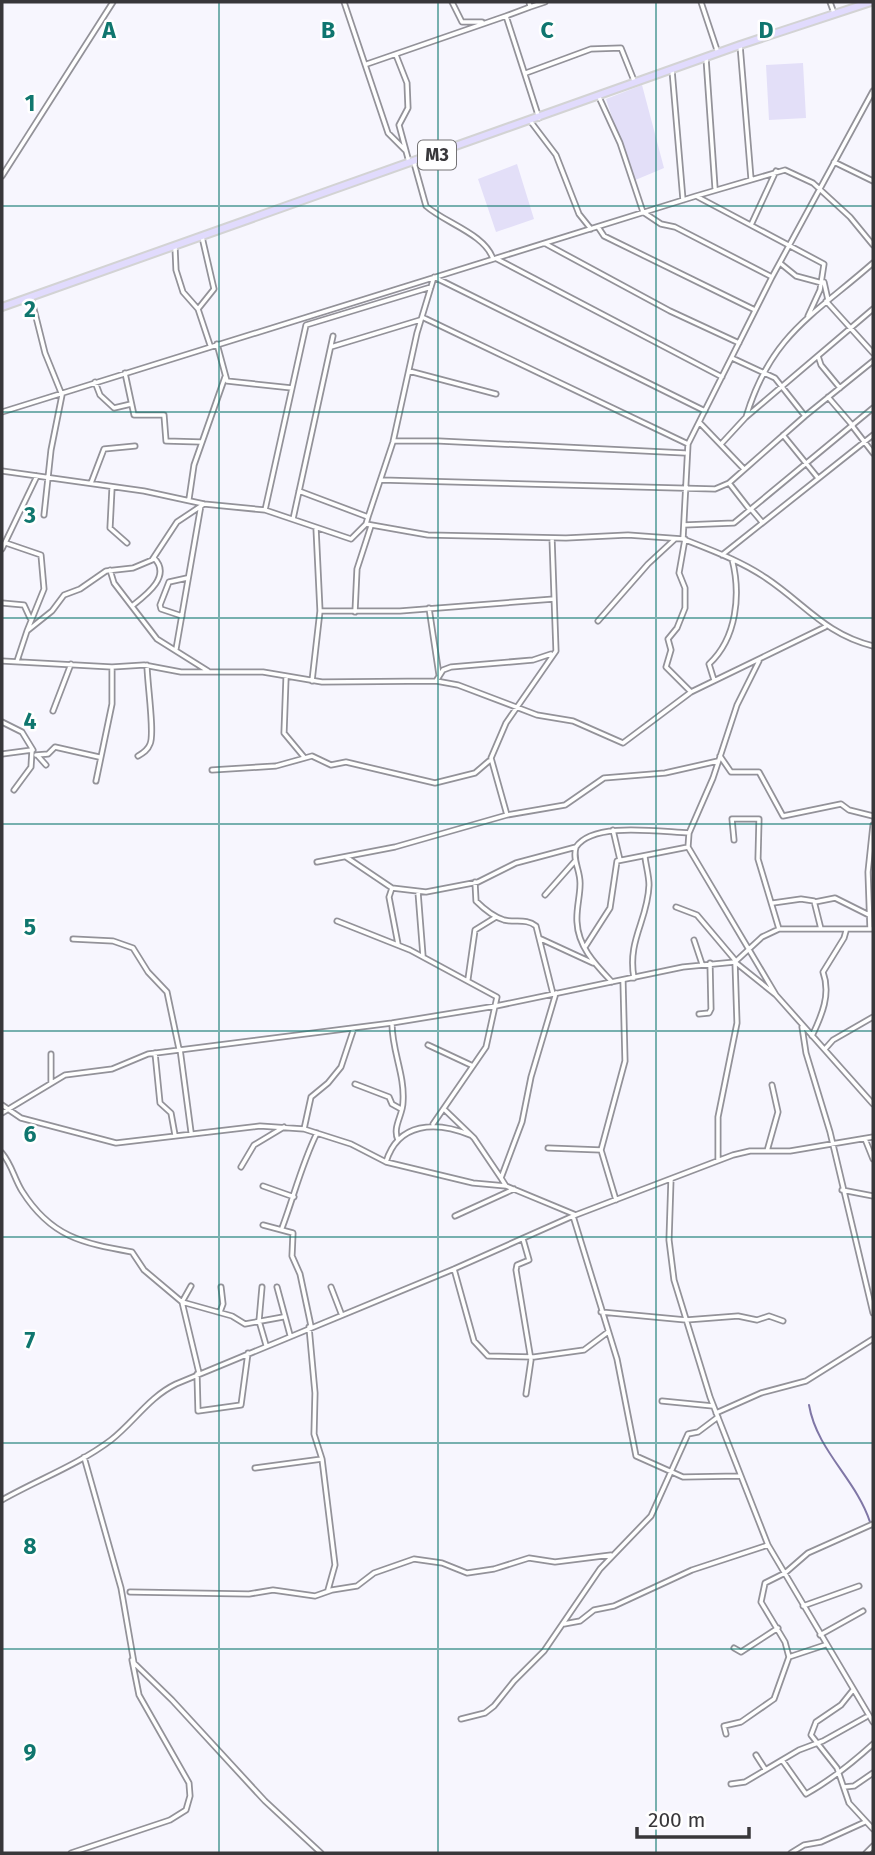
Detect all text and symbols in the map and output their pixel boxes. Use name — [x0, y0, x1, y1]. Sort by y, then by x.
text: A — [101, 16, 116, 44]
text: B — [321, 16, 335, 44]
text: C — [540, 16, 554, 44]
text: D — [759, 16, 774, 44]
text: 1 — [25, 89, 35, 117]
road number: M3 — [418, 140, 456, 170]
text: 2 — [24, 295, 36, 323]
text: 3 — [23, 501, 36, 529]
text: 4 — [24, 707, 37, 735]
text: 5 — [24, 913, 36, 941]
text: 6 — [24, 1120, 37, 1148]
text: 7 — [25, 1326, 36, 1354]
text: 8 — [23, 1532, 37, 1560]
text: 9 — [24, 1738, 37, 1766]
scale bar — [637, 1796, 749, 1840]
text: 200 m — [648, 1807, 705, 1833]

